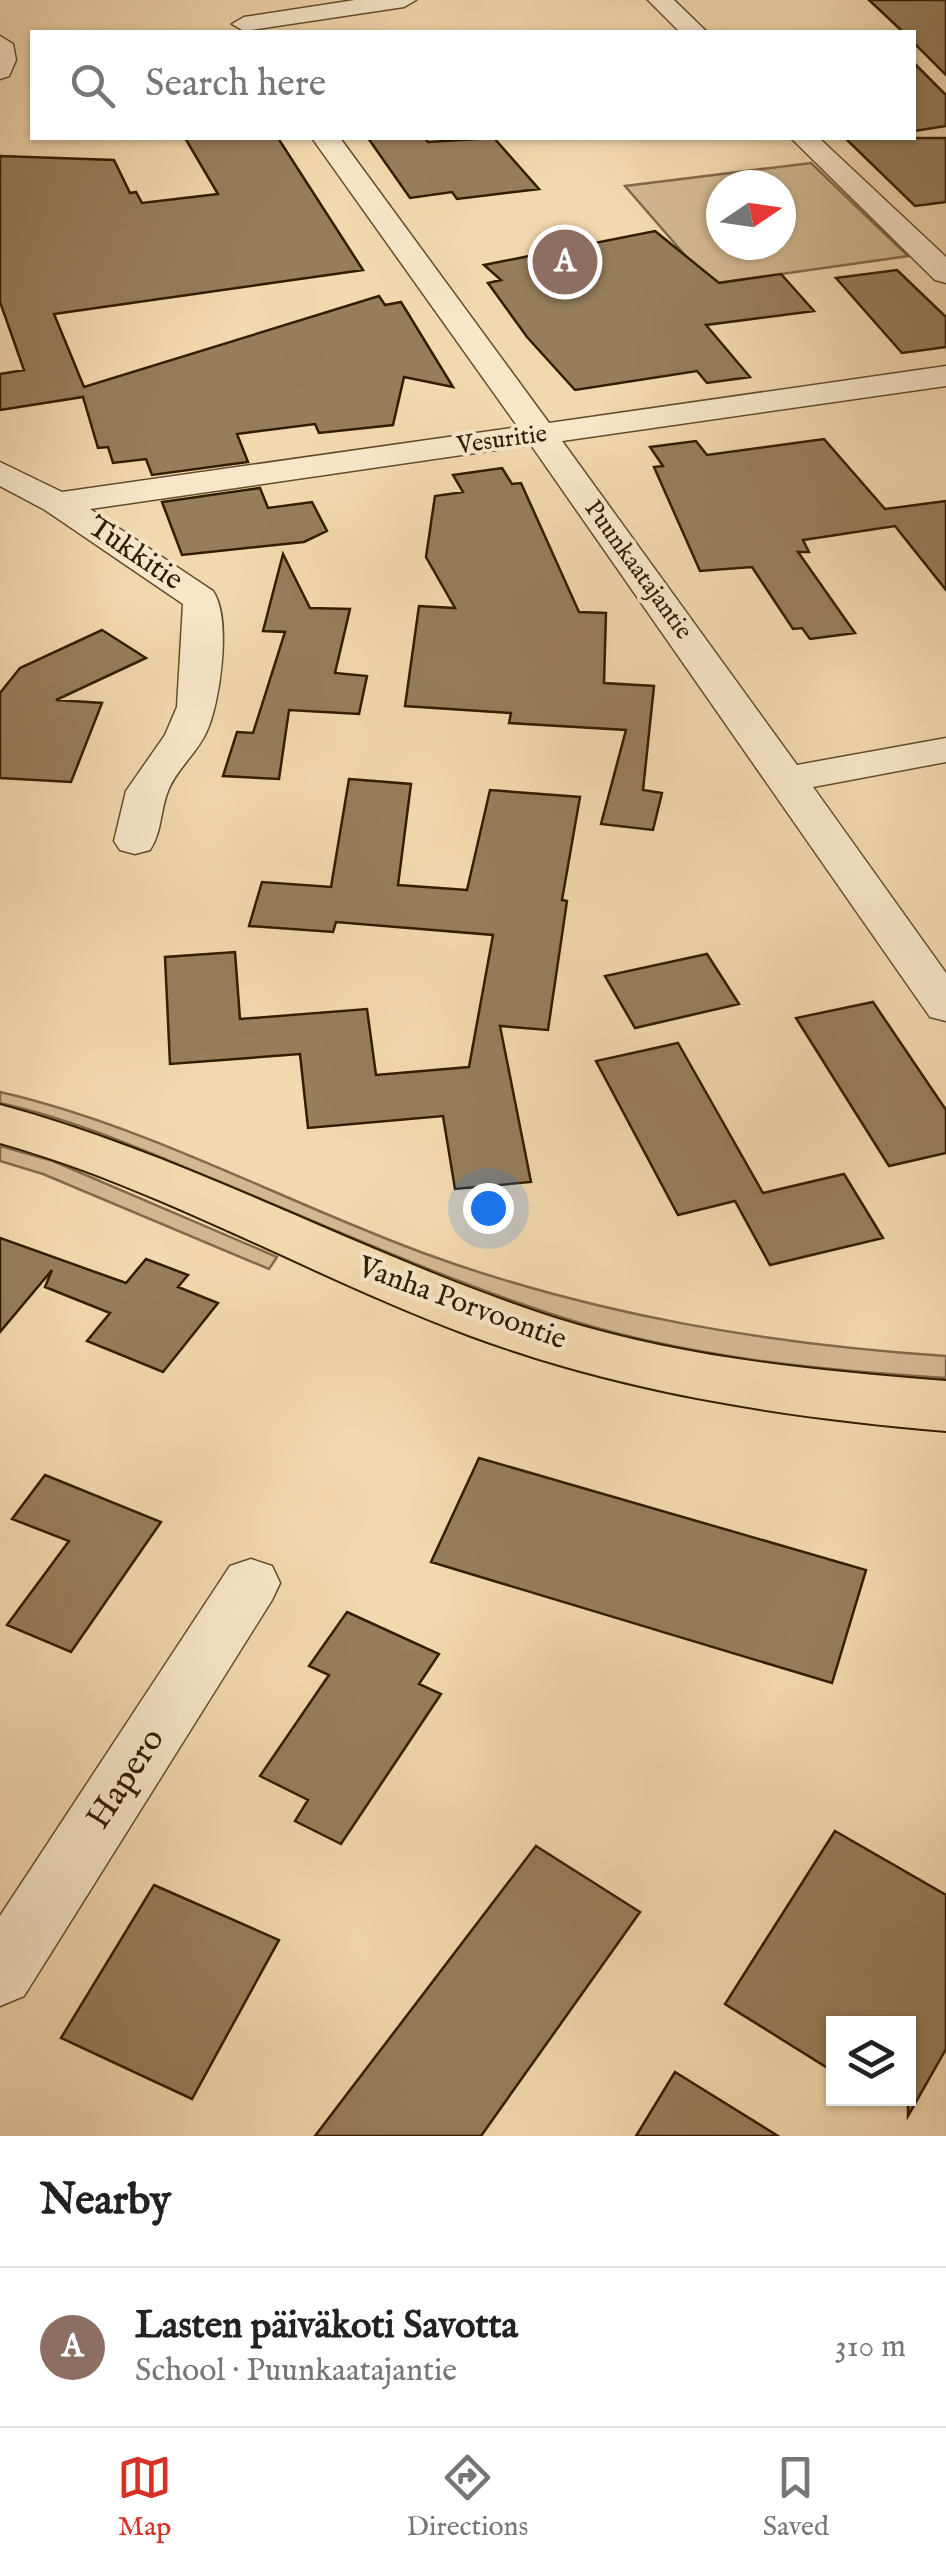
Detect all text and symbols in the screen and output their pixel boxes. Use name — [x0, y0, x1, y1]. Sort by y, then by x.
search box — [30, 30, 916, 140]
icon: search — [65, 58, 120, 113]
text: Search here — [145, 61, 326, 109]
north arrow — [706, 170, 796, 260]
pin: A — [532, 224, 598, 300]
street label: Vesuritie — [454, 418, 549, 462]
street label: Puunkaatajantie — [577, 494, 699, 646]
street label: Tukkitie — [80, 508, 190, 600]
your location — [463, 1183, 514, 1234]
street label: Vanha Porvoontie — [352, 1248, 571, 1359]
street label: Hapero — [77, 1720, 175, 1838]
map controls — [826, 2016, 916, 2106]
button: layers — [826, 2016, 916, 2106]
text: Nearby — [40, 2175, 171, 2228]
text: Lasten päiväkoti Savotta — [135, 2303, 518, 2351]
text: A — [62, 2327, 83, 2368]
text: 310 m — [835, 2327, 906, 2368]
text: School · Puunkaatajantie — [135, 2351, 457, 2392]
tab: Map — [117, 2450, 172, 2545]
tab: Directions — [406, 2450, 528, 2545]
tab: Saved — [763, 2450, 829, 2545]

